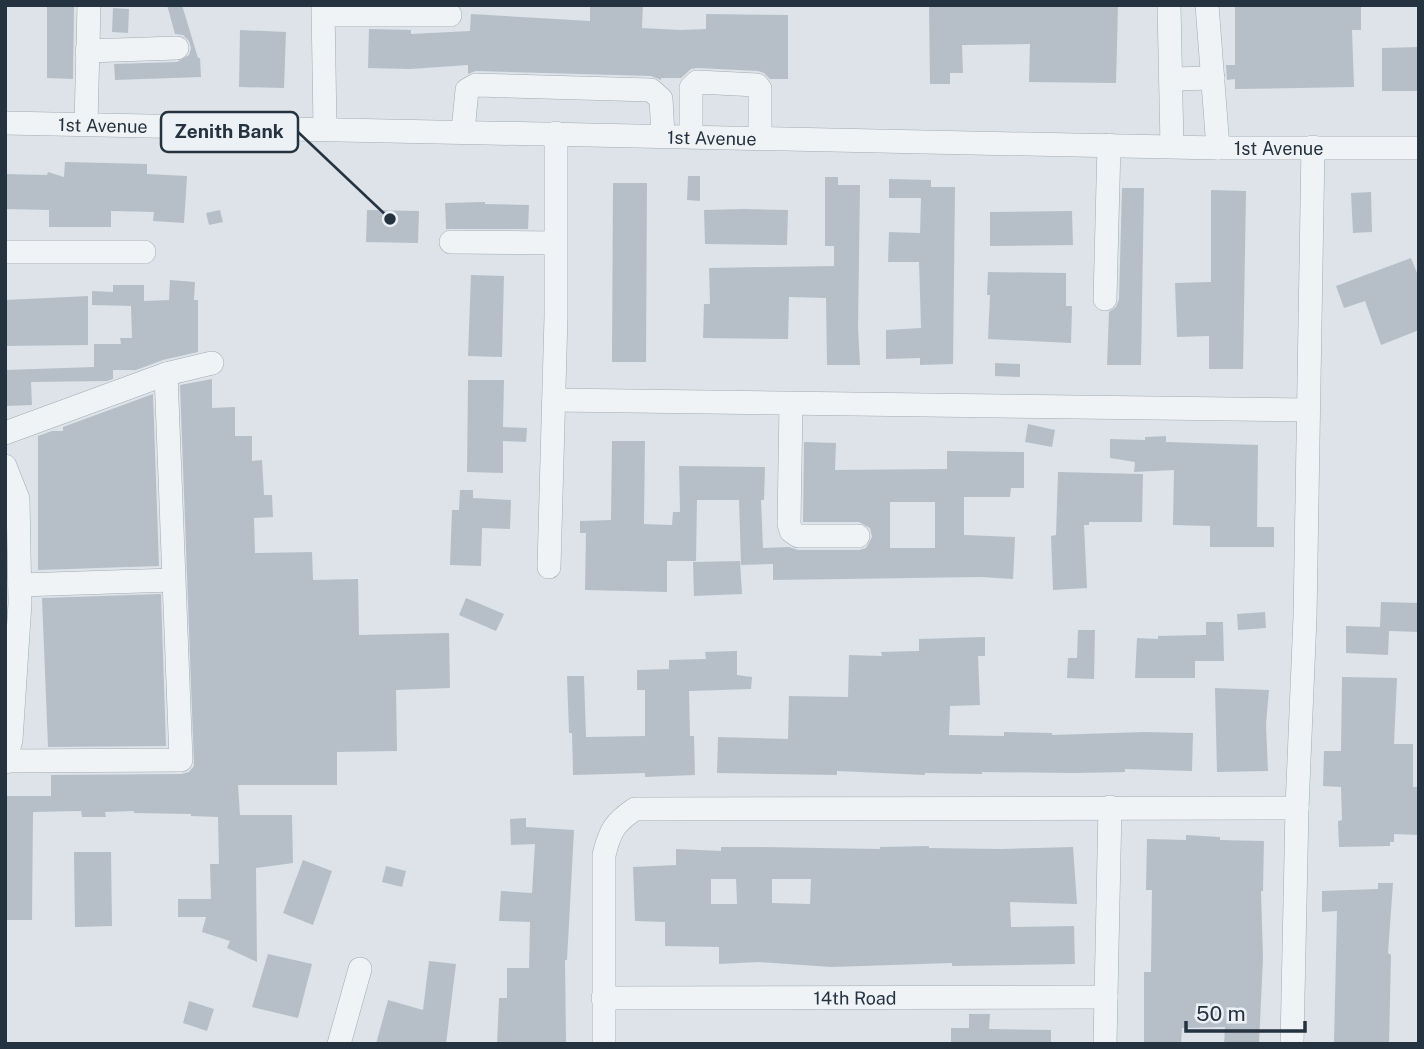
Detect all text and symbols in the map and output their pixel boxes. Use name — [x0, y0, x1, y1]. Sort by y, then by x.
callout: Zenith Bank — [161, 112, 298, 152]
street label: 1st Avenue — [58, 114, 148, 136]
text: Zenith Bank — [174, 120, 284, 142]
street label: 1st Avenue — [667, 126, 757, 149]
street label: 1st Avenue — [1234, 138, 1323, 159]
street label: 14th Road — [813, 987, 897, 1008]
scale bar — [1186, 990, 1305, 1034]
text: 50 m — [1196, 1001, 1246, 1026]

